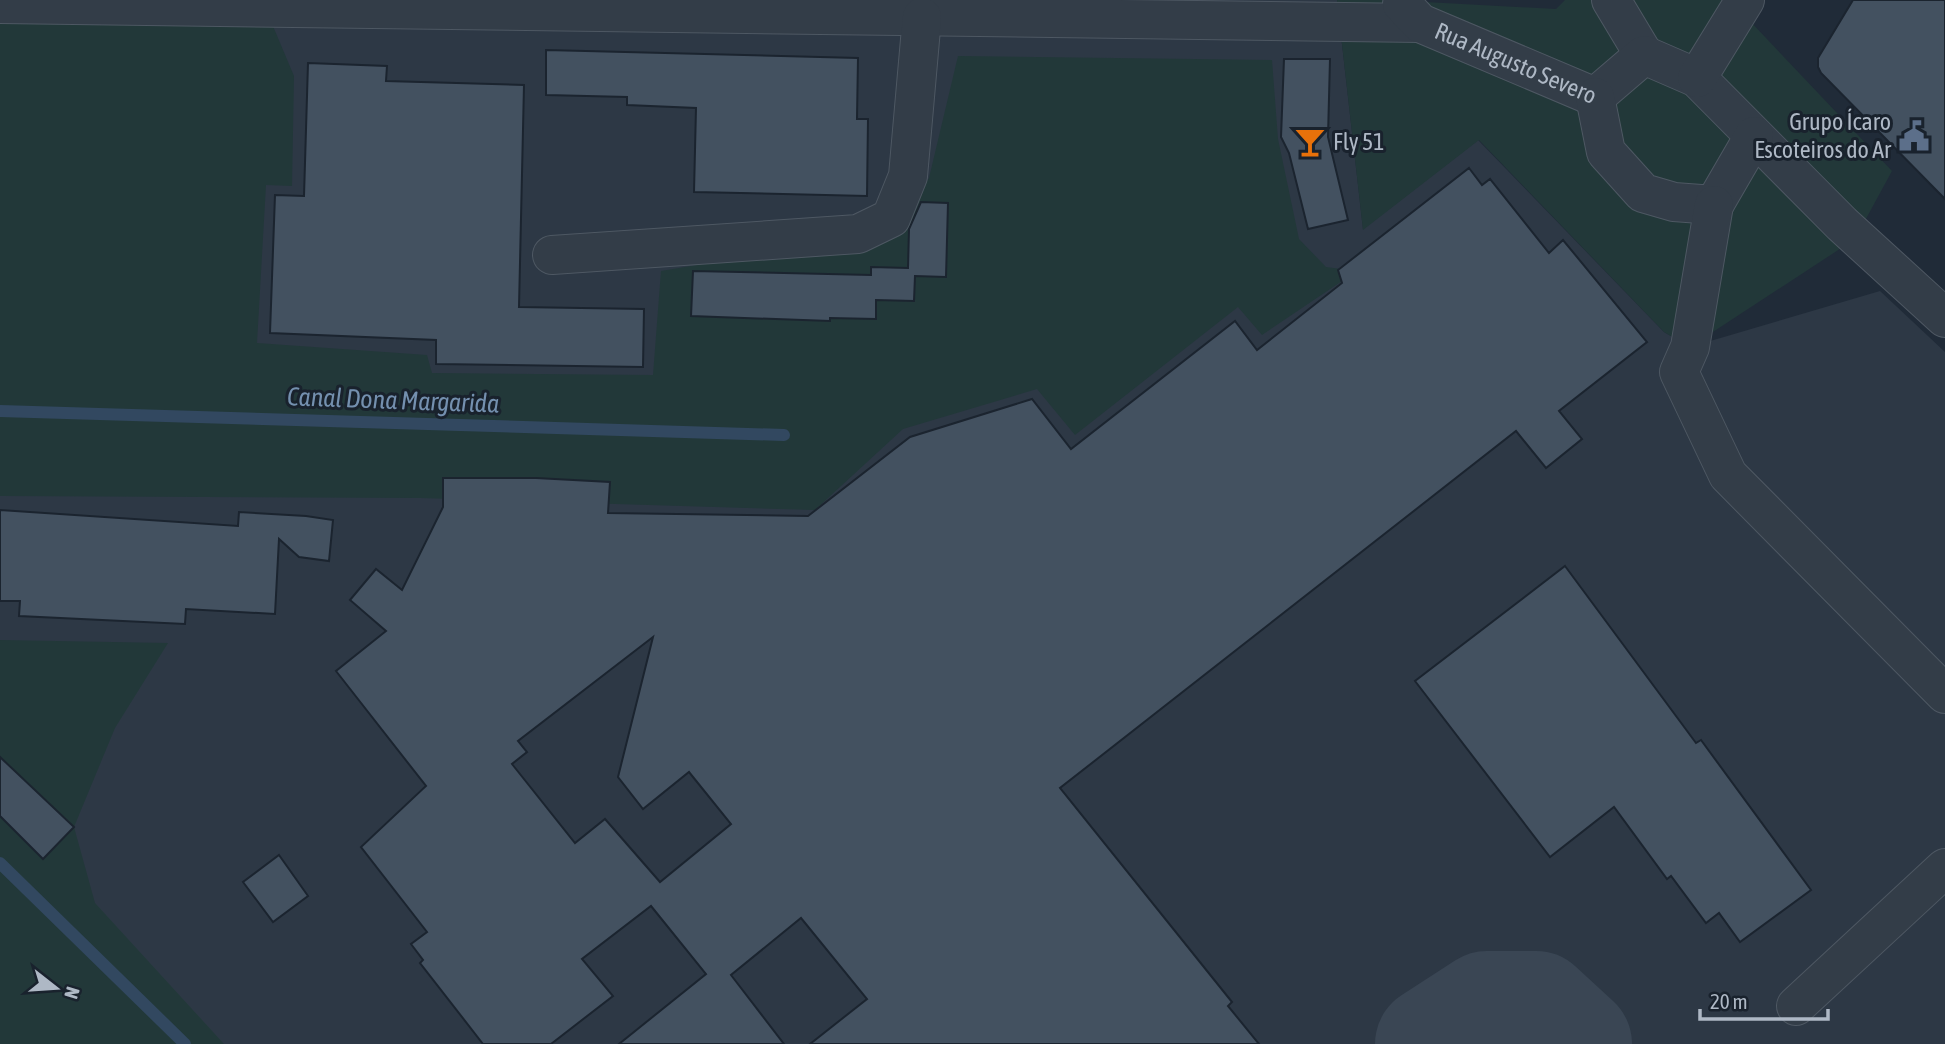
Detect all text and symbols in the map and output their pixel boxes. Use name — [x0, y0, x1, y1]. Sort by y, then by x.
street label: Rua Augusto Severo — [1431, 17, 1601, 109]
place label: Grupo Ícaro Escoteiros do Ar — [1754, 108, 1892, 163]
public building icon: Grupo Ícaro Escoteiros do Ar — [1897, 119, 1931, 153]
bar icon: Fly 51 — [1293, 125, 1327, 159]
place label: Fly 51 — [1333, 128, 1385, 155]
water label: Canal Dona Margarida — [286, 381, 500, 419]
north arrow — [21, 953, 91, 1023]
scale bar — [1700, 978, 1828, 1022]
text: N — [60, 984, 84, 1002]
text: 20 m — [1710, 989, 1748, 1013]

